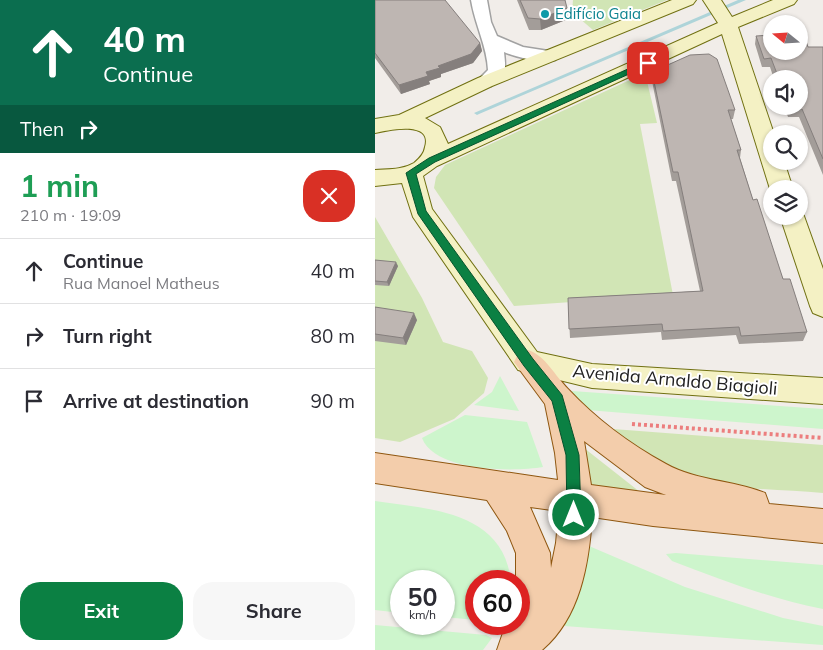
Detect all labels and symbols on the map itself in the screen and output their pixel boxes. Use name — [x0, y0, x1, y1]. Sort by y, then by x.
place label: Edifício Gaia — [555, 4, 641, 23]
marker: Edifício Gaia — [539, 8, 551, 20]
north arrow — [763, 15, 807, 60]
pin — [627, 42, 669, 84]
street label: Avenida Arnaldo Biagioli — [572, 359, 778, 400]
position arrow — [547, 488, 599, 540]
speed limit sign: 60 — [465, 570, 530, 635]

